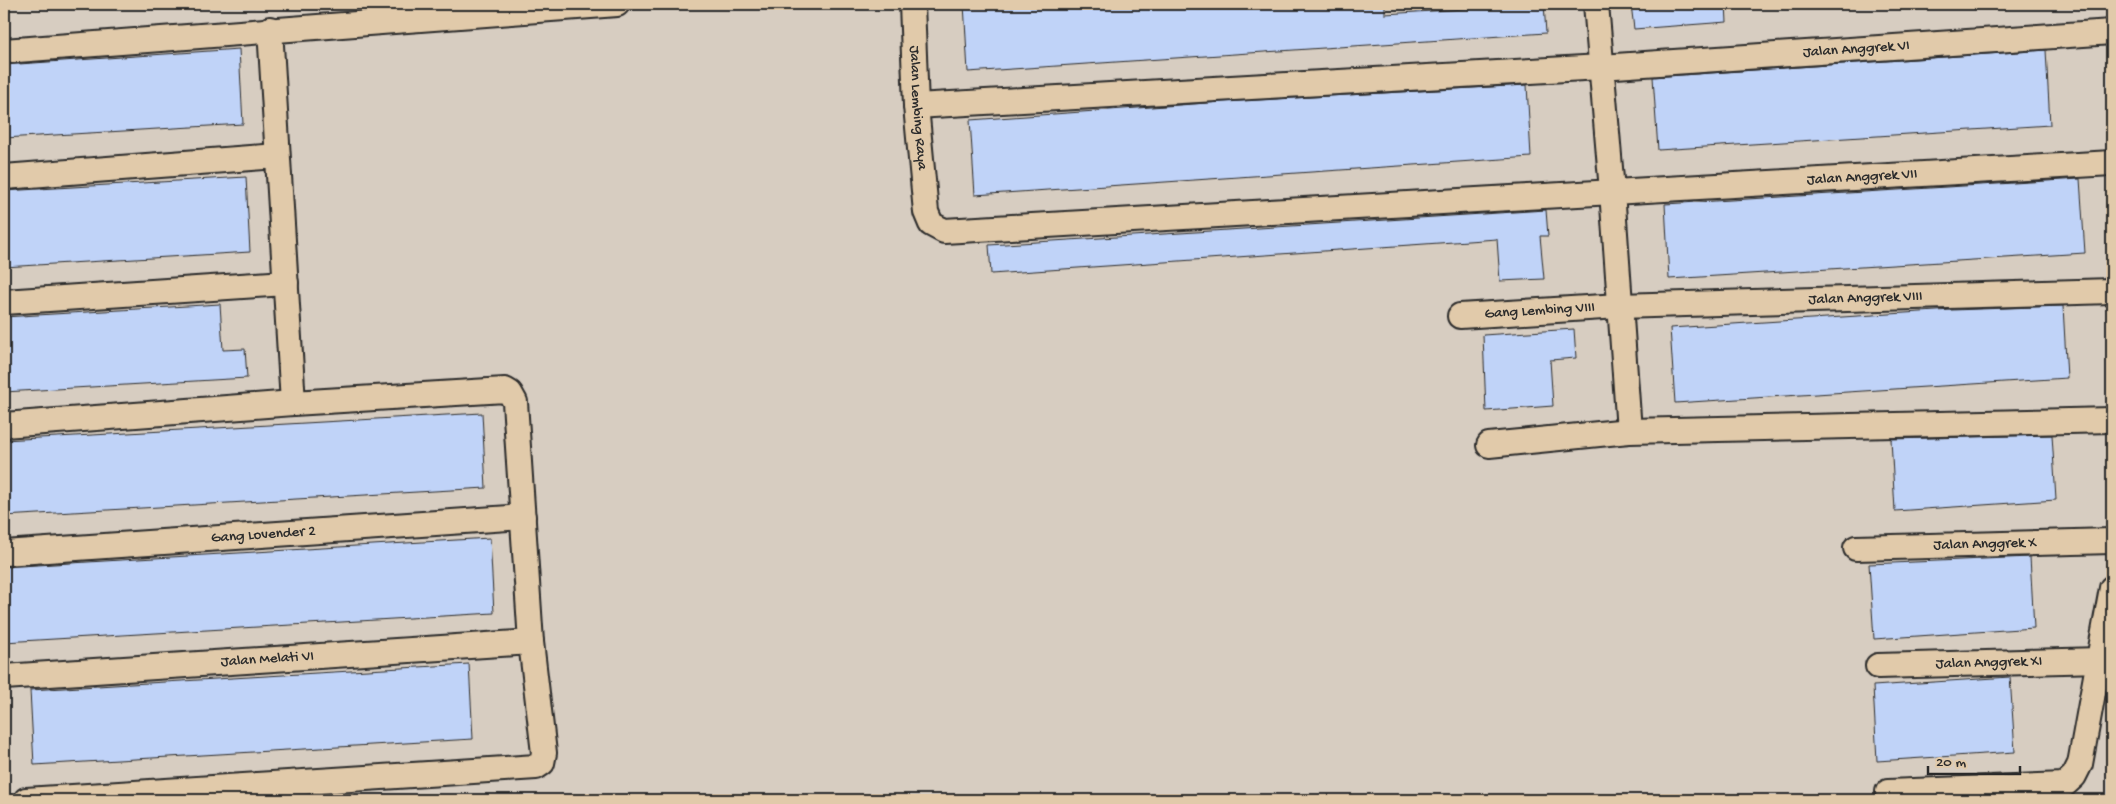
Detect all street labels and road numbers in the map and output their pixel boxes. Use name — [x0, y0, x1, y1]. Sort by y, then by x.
street label: Jalan Anggrek VI — [1802, 37, 1910, 62]
street label: Jalan Lembing Raya — [905, 45, 931, 172]
street label: Jalan Anggrek VII — [1806, 165, 1918, 190]
street label: Jalan Anggrek VIII — [1808, 288, 1923, 309]
street label: Gang Lembing VIII — [1484, 299, 1596, 323]
street label: Gang Lovender 2 — [211, 522, 316, 548]
street label: Jalan Anggrek X — [1933, 534, 2038, 555]
street label: Jalan Melati VI — [220, 647, 315, 672]
street label: Jalan Anggrek XI — [1935, 653, 2042, 673]

